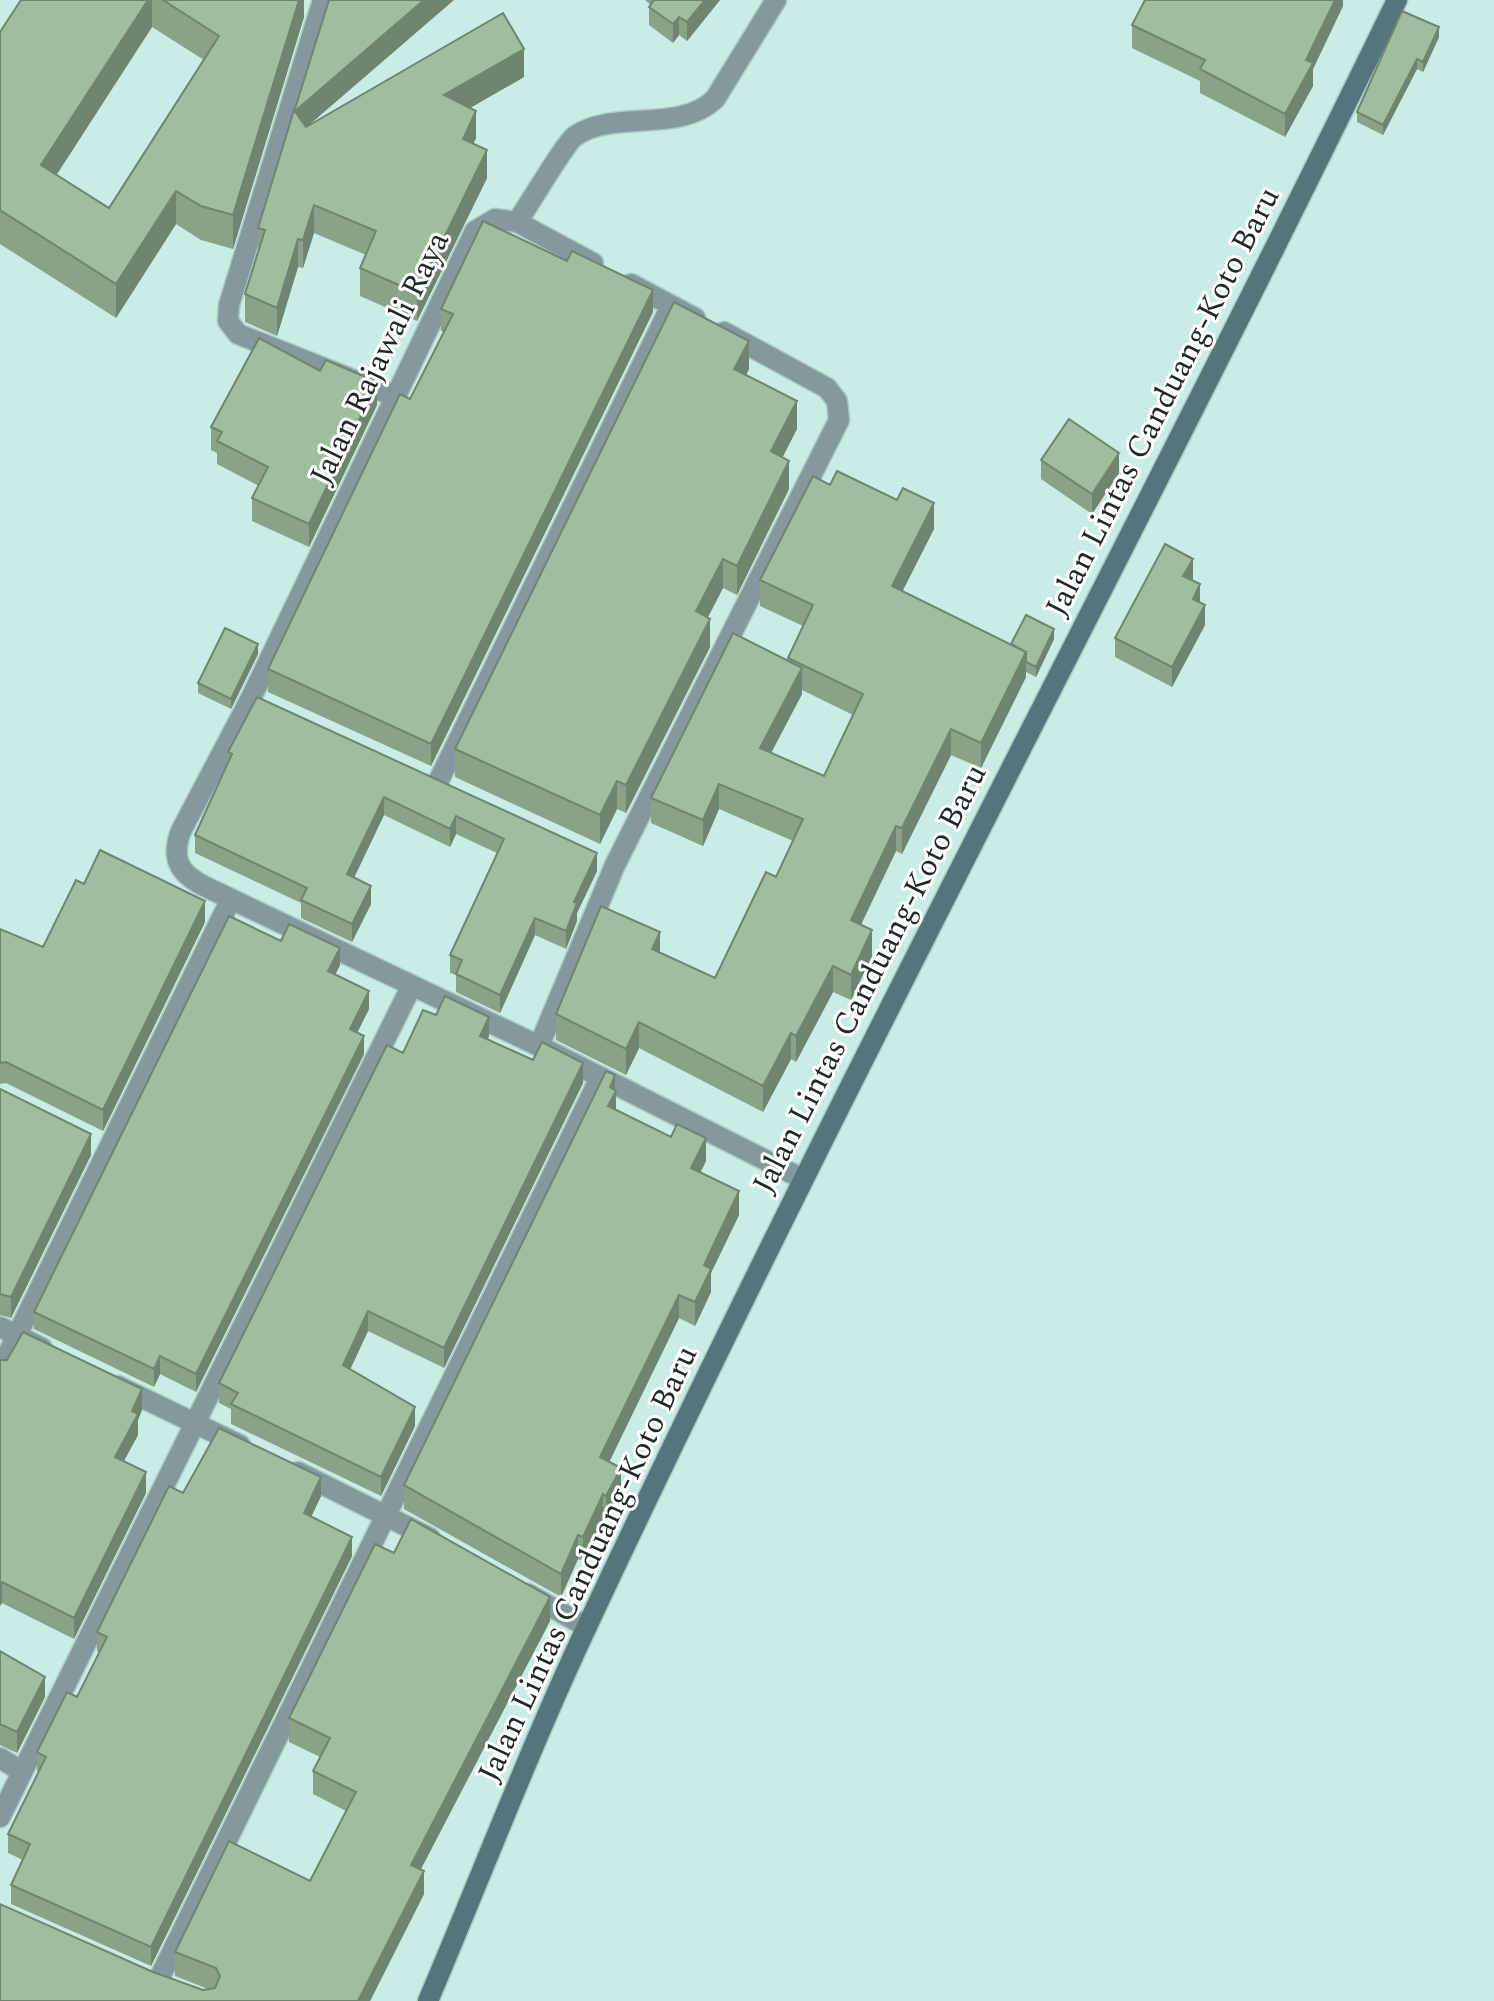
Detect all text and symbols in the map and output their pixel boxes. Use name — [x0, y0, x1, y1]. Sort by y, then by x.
street label: Jalan Lintas Canduang-Koto Baru — [1033, 179, 1293, 625]
street label: Jalan Rajawali Raya — [297, 223, 463, 493]
street label: Jalan Lintas Canduang-Koto Baru — [740, 756, 1000, 1202]
street label: Jalan Lintas Canduang-Koto Baru — [465, 1338, 711, 1790]

